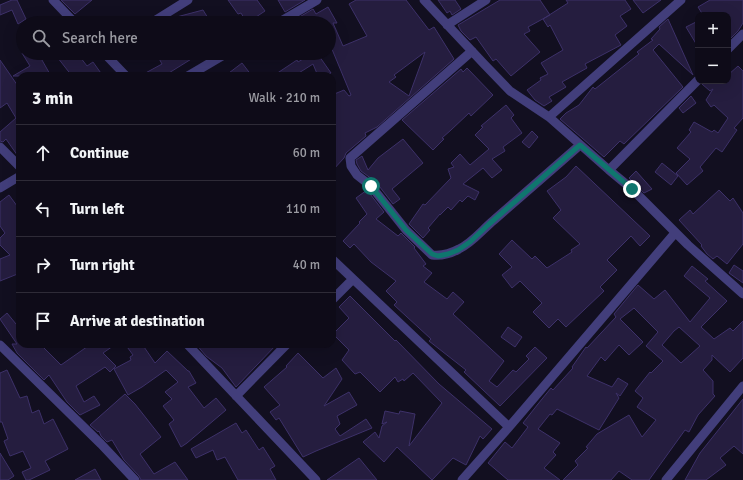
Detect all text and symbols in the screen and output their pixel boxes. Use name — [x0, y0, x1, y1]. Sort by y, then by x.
map controls — [695, 12, 731, 84]
button: + — [695, 12, 731, 48]
search box — [16, 16, 336, 60]
icon: search — [30, 27, 52, 49]
text: Search here — [62, 29, 138, 47]
button: − — [695, 48, 731, 84]
text: 3 min — [32, 88, 73, 109]
text: Walk · 210 m — [249, 90, 320, 106]
icon: ahead — [32, 142, 54, 164]
text: Continue — [70, 144, 129, 162]
text: 60 m — [293, 145, 320, 161]
route start — [362, 177, 380, 195]
route end — [623, 180, 641, 198]
icon: left — [32, 198, 54, 220]
text: Turn left — [70, 200, 124, 218]
text: 110 m — [286, 201, 320, 217]
icon: right — [32, 254, 54, 276]
text: Turn right — [70, 256, 135, 274]
text: 40 m — [293, 257, 320, 273]
icon: arrive — [32, 310, 54, 332]
text: Arrive at destination — [70, 312, 205, 330]

